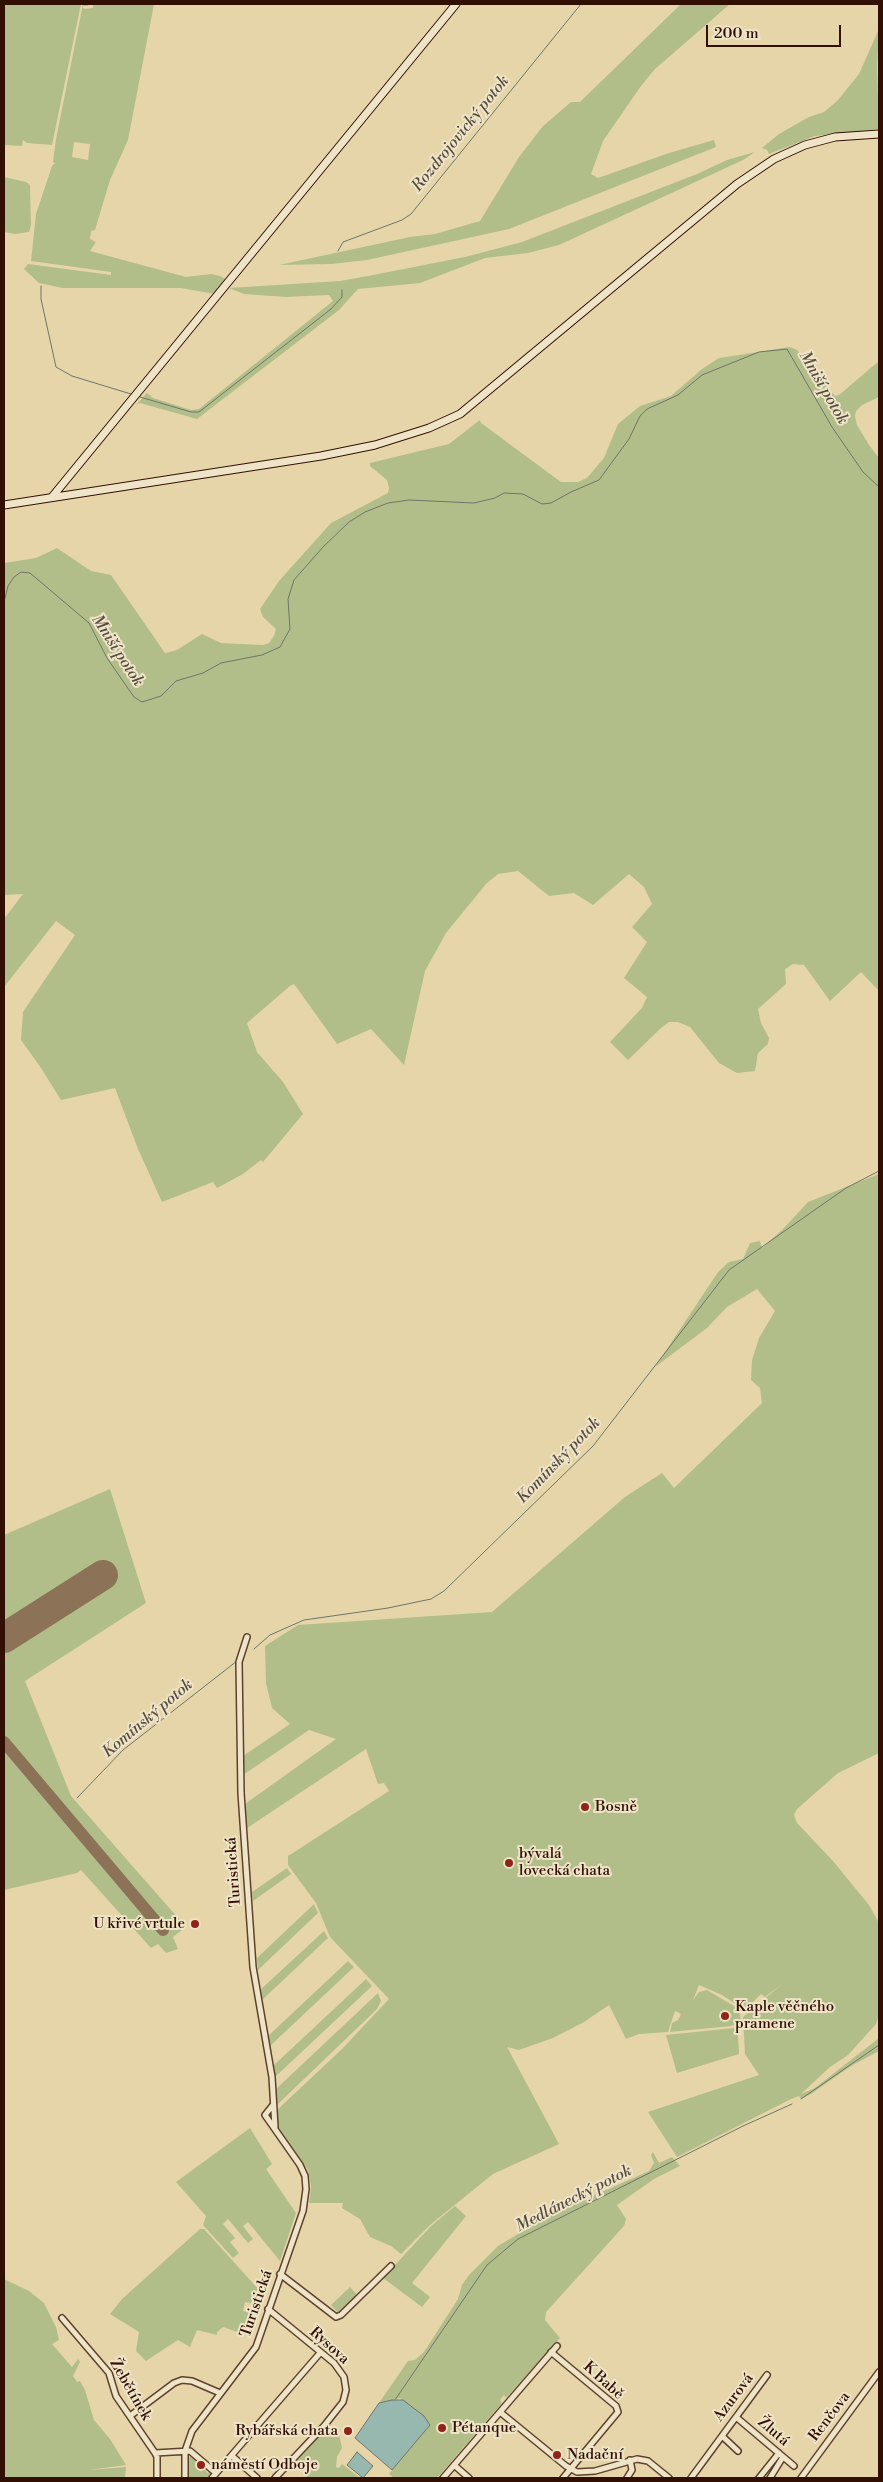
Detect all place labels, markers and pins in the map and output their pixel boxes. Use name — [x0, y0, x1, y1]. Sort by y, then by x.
place label: Bosně — [595, 1798, 637, 1816]
marker: Bosně — [579, 1801, 591, 1813]
place label: bývalá lovecká chata — [519, 1845, 610, 1880]
marker: bývalá lovecká chata — [503, 1857, 515, 1869]
place label: U křivé vrtule — [93, 1915, 185, 1933]
marker: U křivé vrtule — [189, 1918, 201, 1930]
place label: Kaple věčného pramene — [735, 1998, 834, 2033]
marker: Kaple věčného pramene — [719, 2010, 731, 2022]
place label: Pétanque — [452, 2419, 516, 2437]
place label: Rybářská chata — [235, 2422, 338, 2440]
marker: Pétanque — [436, 2422, 448, 2434]
marker: Rybářská chata — [342, 2425, 354, 2437]
place label: Nadační — [567, 2446, 623, 2464]
marker: Nadační — [551, 2449, 563, 2461]
place label: náměstí Odboje — [211, 2456, 318, 2474]
marker: náměstí Odboje — [195, 2459, 207, 2471]

